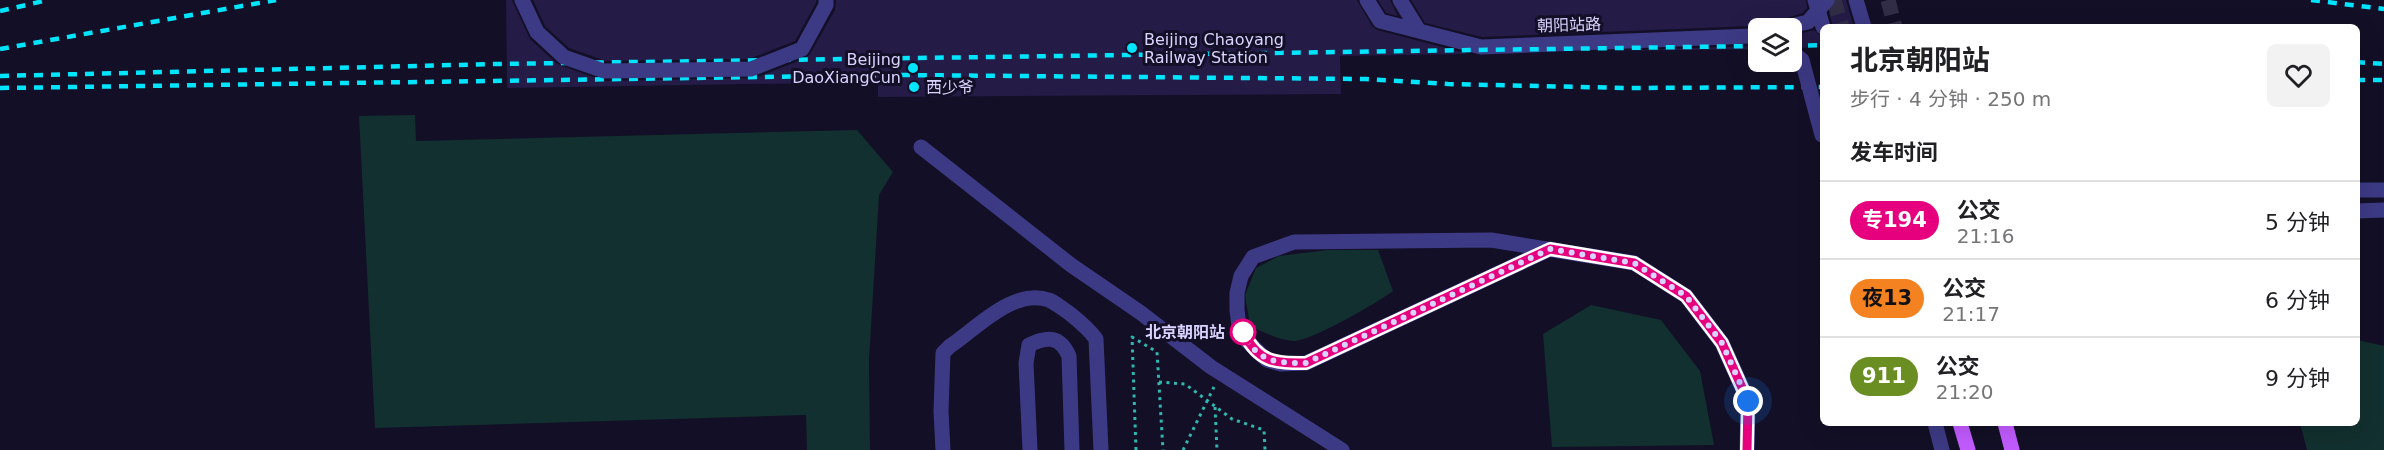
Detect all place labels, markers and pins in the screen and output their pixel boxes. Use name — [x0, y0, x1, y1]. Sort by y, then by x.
place label: Beijing Chaoyang Railway Station — [1144, 30, 1284, 67]
marker: Beijing Chaoyang Railway Station — [1125, 41, 1139, 55]
place label: Beijing DaoXiangCun — [792, 50, 901, 87]
marker: Beijing DaoXiangCun — [906, 61, 920, 75]
place label: 西少爷 — [926, 78, 974, 97]
marker: 西少爷 — [907, 80, 921, 94]
marker: 北京朝阳站 — [1230, 319, 1256, 345]
place label: 北京朝阳站 — [1145, 323, 1225, 342]

